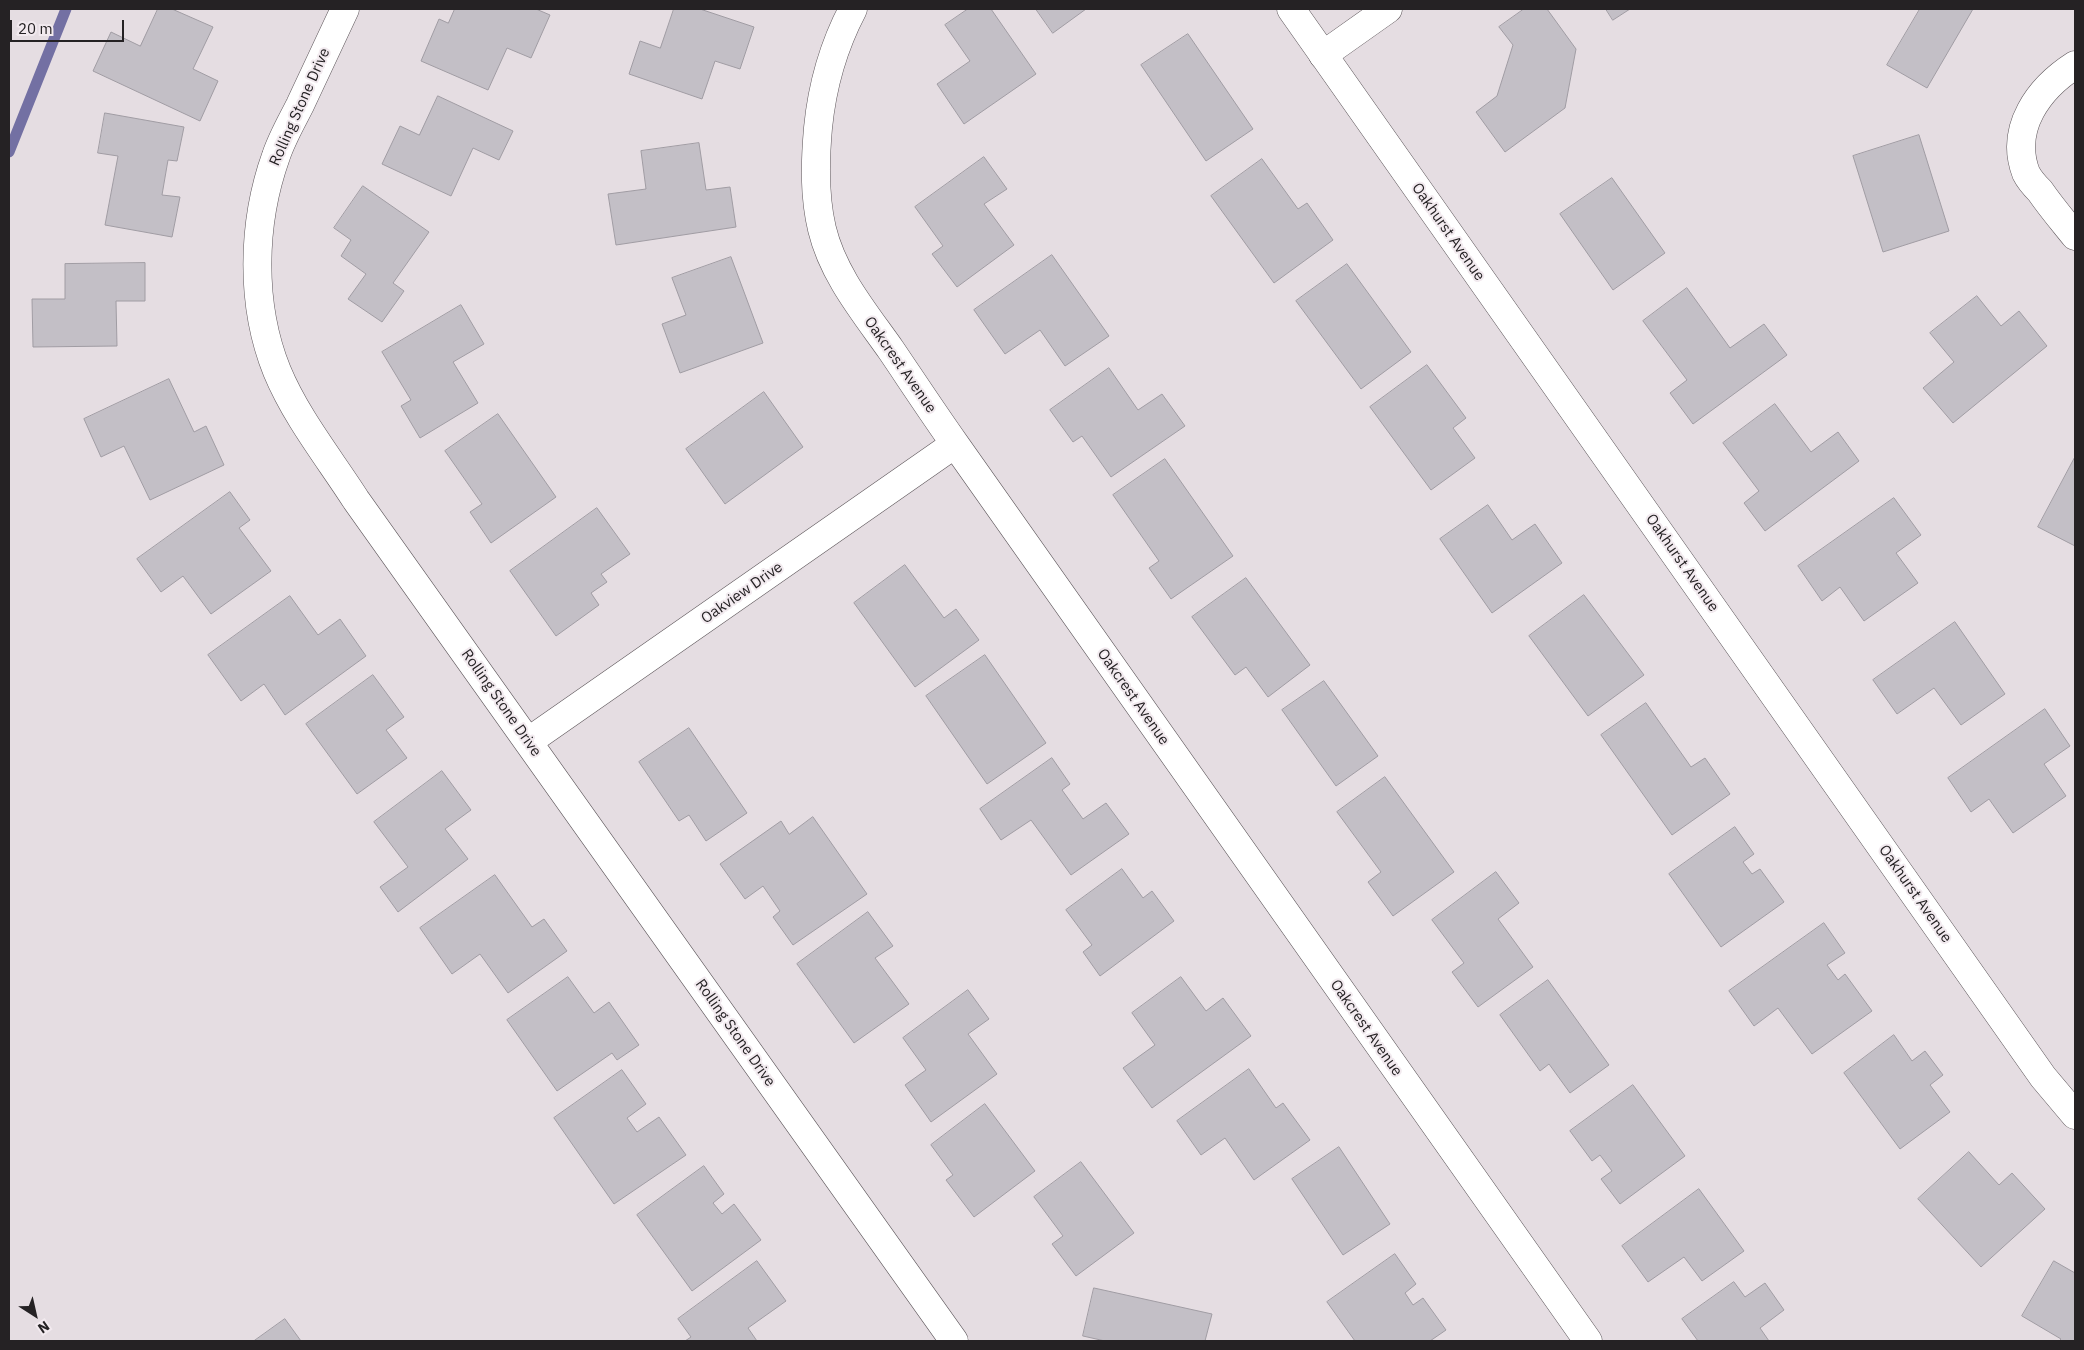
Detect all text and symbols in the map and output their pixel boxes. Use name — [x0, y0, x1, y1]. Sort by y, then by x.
scale bar — [12, 10, 126, 42]
text: 20 m — [18, 19, 53, 38]
street label: Rolling Stone Drive — [266, 45, 334, 169]
street label: Oakhurst Avenue — [1408, 180, 1488, 284]
street label: Oakcrest Avenue — [860, 313, 940, 417]
street label: Oakhurst Avenue — [1642, 511, 1722, 615]
street label: Oakview Drive — [698, 558, 786, 628]
street label: Oakcrest Avenue — [1093, 645, 1173, 749]
street label: Rolling Stone Drive — [457, 646, 545, 760]
street label: Oakhurst Avenue — [1875, 842, 1955, 946]
street label: Rolling Stone Drive — [691, 976, 779, 1090]
street label: Oakcrest Avenue — [1326, 976, 1406, 1080]
north arrow — [10, 1290, 60, 1340]
text: N — [34, 1317, 53, 1338]

